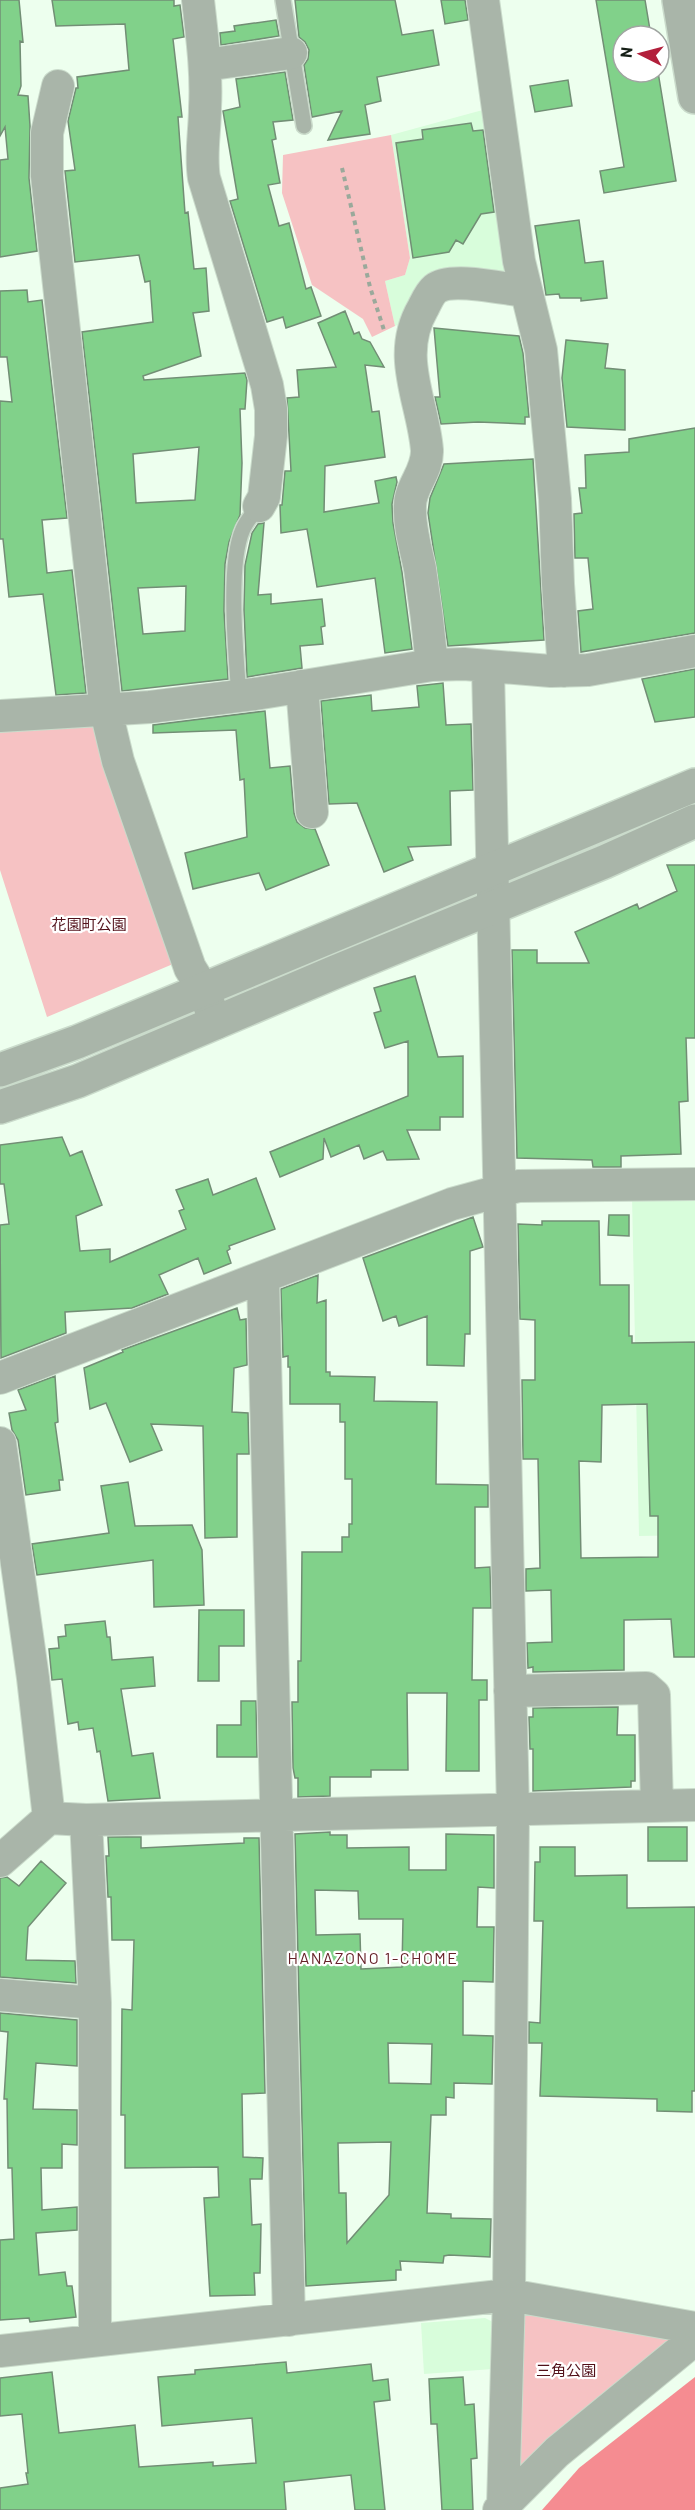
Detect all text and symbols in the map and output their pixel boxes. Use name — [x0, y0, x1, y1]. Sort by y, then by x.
north arrow — [611, 24, 671, 84]
text: N — [616, 46, 636, 59]
park label: 花園町公園 — [51, 915, 127, 933]
district label: HANAZONO 1-CHOME — [287, 1948, 459, 1967]
park label: 三角公園 — [536, 2361, 596, 2379]

